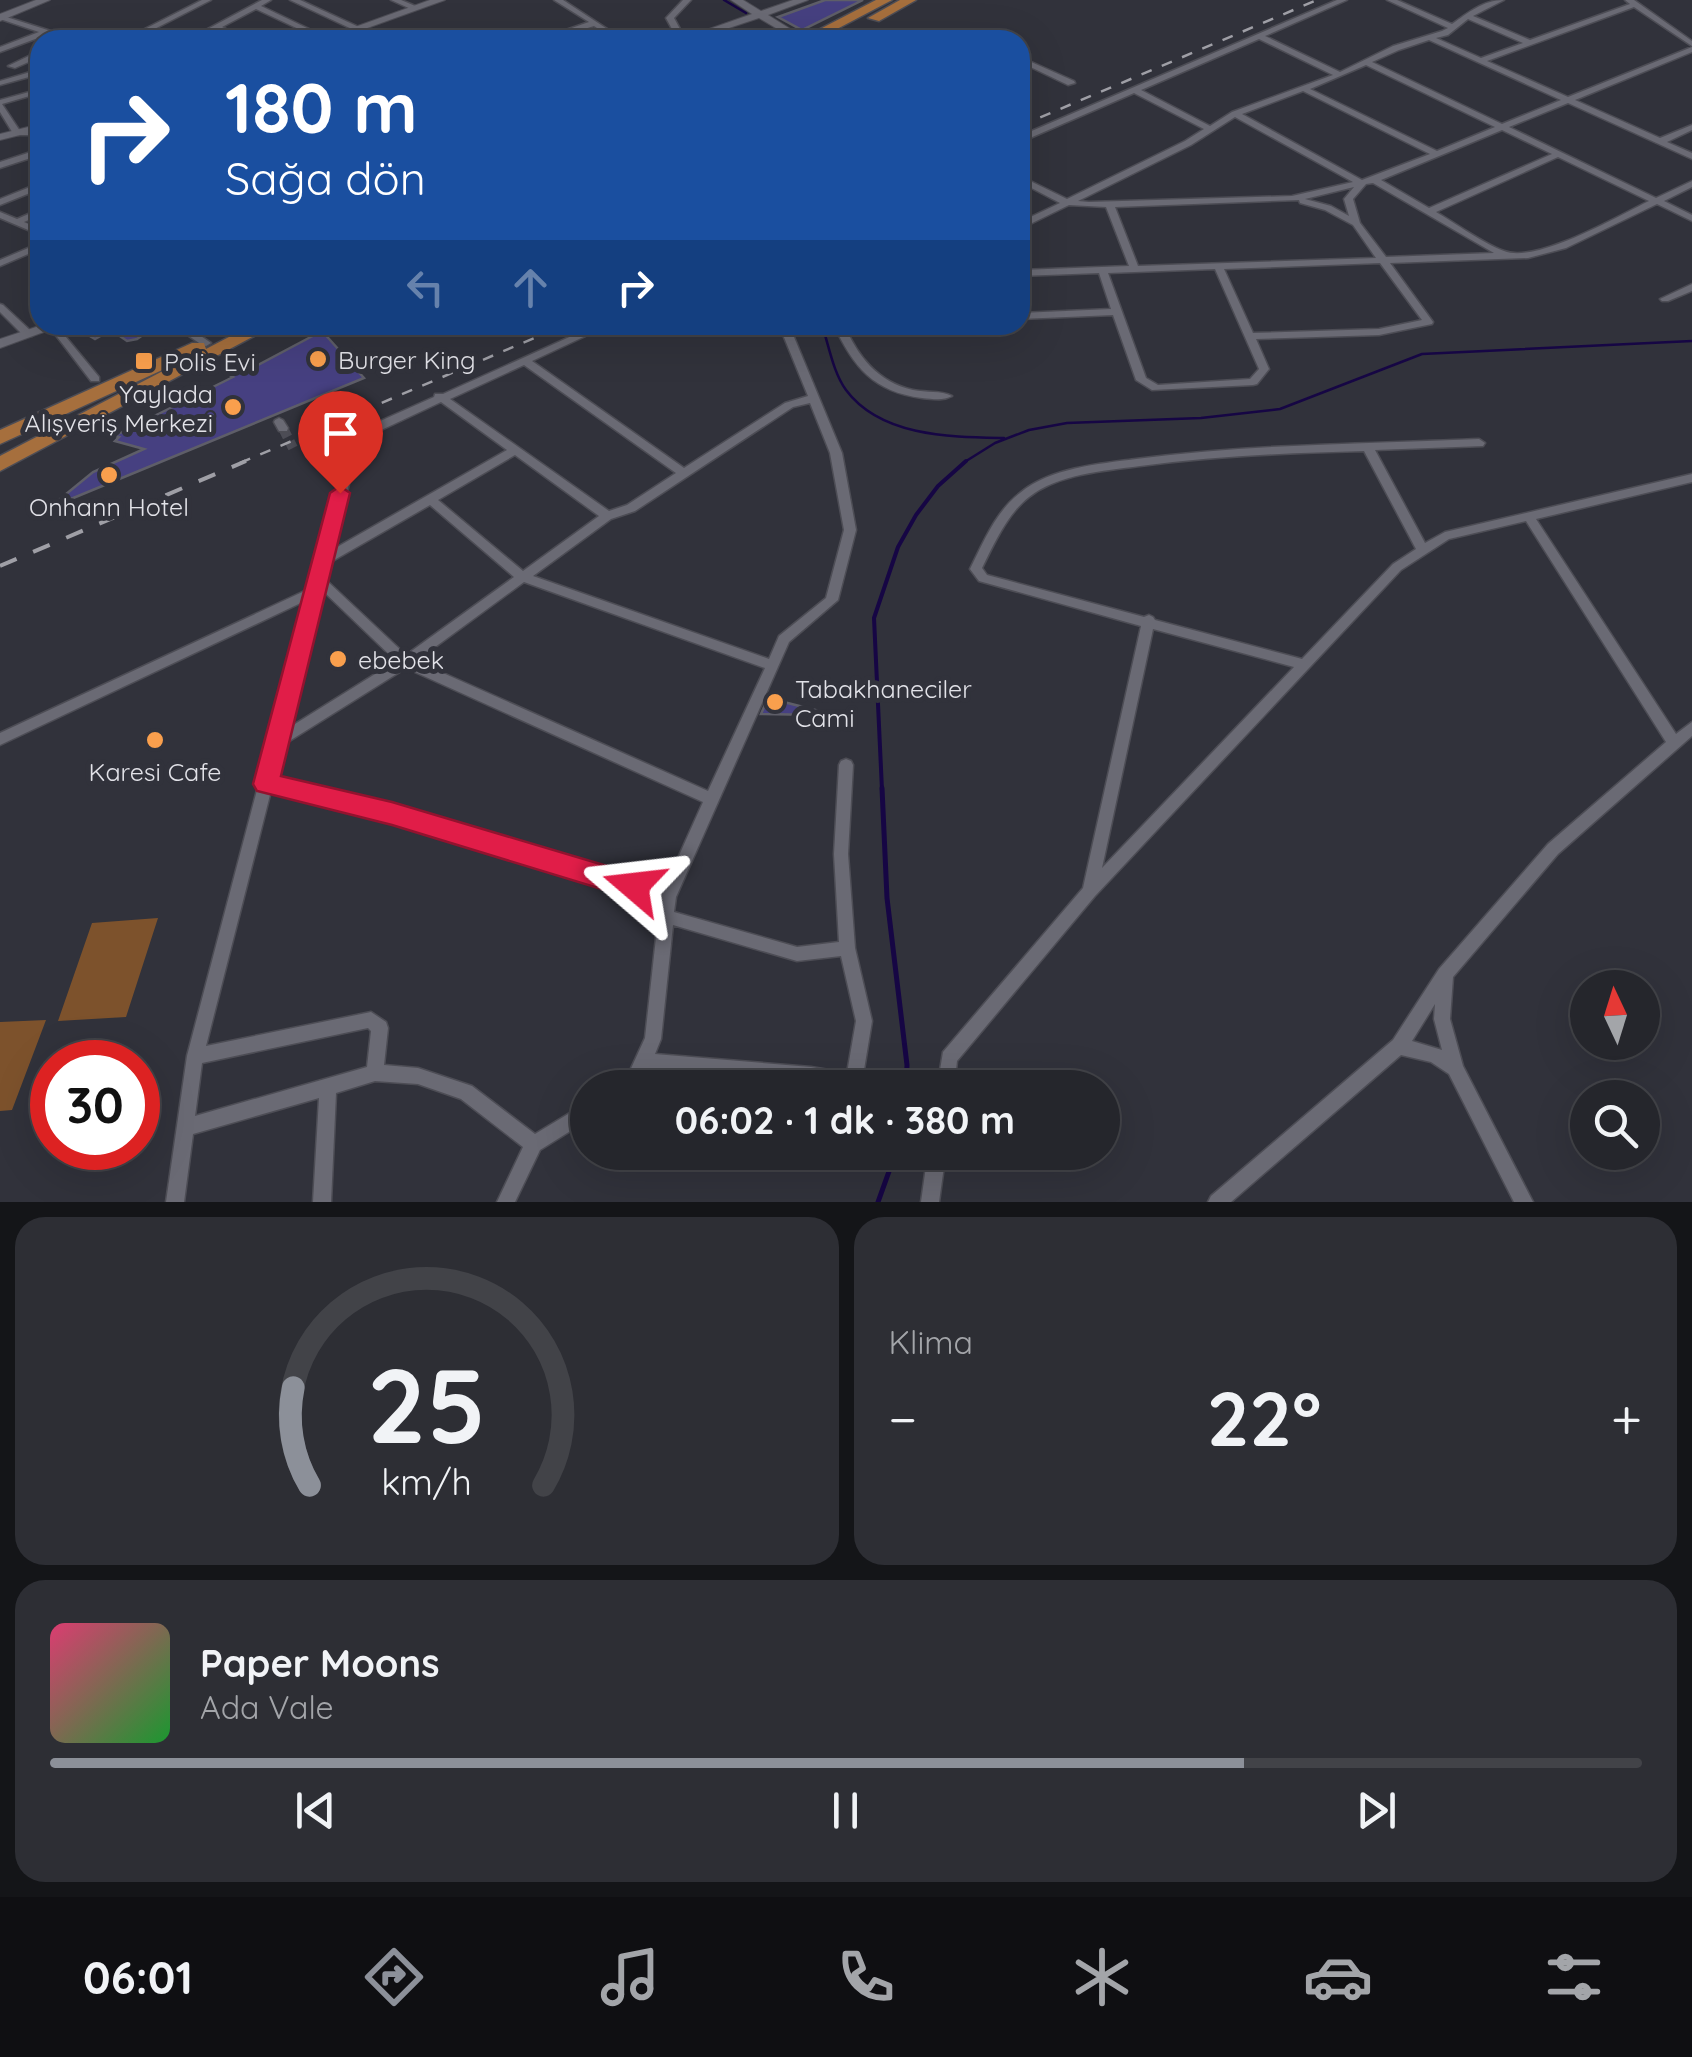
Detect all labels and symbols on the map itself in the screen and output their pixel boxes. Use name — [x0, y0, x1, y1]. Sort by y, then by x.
place label: Burger King — [338, 344, 476, 375]
place label: Polis Evi — [164, 346, 256, 377]
marker: Burger King — [307, 348, 329, 370]
marker: Polis Evi — [133, 350, 155, 372]
place label: Yaylada Alışveriş Merkezi — [25, 378, 213, 438]
pin — [298, 391, 383, 494]
marker: Yaylada Alışveriş Merkezi — [222, 396, 244, 418]
marker: Onhann Hotel — [98, 464, 120, 486]
place label: Onhann Hotel — [29, 491, 189, 522]
place label: ebebek — [358, 644, 444, 675]
marker: ebebek — [327, 648, 349, 670]
place label: Tabakhaneciler Cami — [795, 673, 972, 733]
marker: Tabakhaneciler Cami — [764, 691, 786, 713]
marker: Karesi Cafe — [144, 729, 166, 751]
place label: Karesi Cafe — [89, 756, 221, 787]
position arrow — [582, 834, 686, 938]
north arrow — [1570, 970, 1660, 1060]
speed limit sign: 30 — [30, 1040, 160, 1170]

